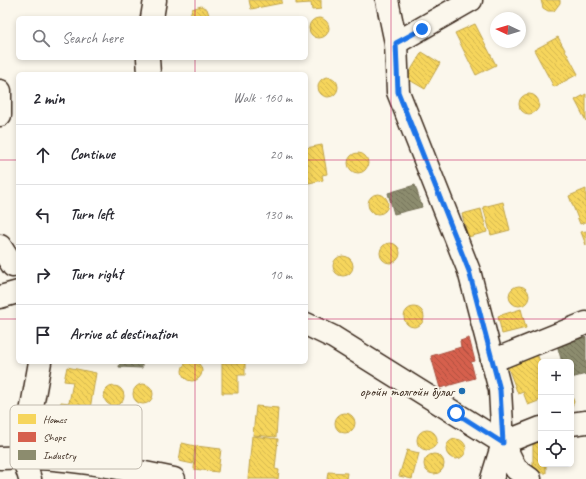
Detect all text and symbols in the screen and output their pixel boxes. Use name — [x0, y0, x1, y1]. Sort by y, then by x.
north arrow — [490, 12, 526, 48]
search box — [16, 16, 308, 60]
route end — [413, 20, 431, 38]
icon: search — [30, 27, 52, 49]
text: Search here — [62, 29, 123, 48]
text: 2 min — [32, 88, 65, 109]
text: Walk · 160 m — [233, 90, 292, 106]
icon: ahead — [32, 144, 54, 166]
text: Continue — [70, 145, 115, 164]
text: 20 m — [270, 147, 292, 163]
icon: left — [32, 204, 54, 226]
text: Turn left — [70, 205, 113, 224]
text: 130 m — [264, 207, 292, 223]
icon: right — [32, 264, 54, 286]
text: Turn right — [70, 265, 123, 284]
text: 10 m — [270, 267, 292, 283]
icon: arrive — [32, 324, 54, 346]
text: Arrive at destination — [70, 325, 177, 344]
map controls — [538, 359, 574, 467]
button: + — [538, 359, 574, 395]
place label: оройн толгойн булаг — [360, 383, 456, 400]
marker: оройн толгойн булаг — [457, 386, 467, 396]
button: − — [538, 395, 574, 431]
route start — [447, 404, 465, 422]
legend — [10, 405, 142, 469]
text: Homes — [43, 412, 68, 426]
text: Shops — [43, 430, 67, 444]
button: locate — [538, 431, 574, 467]
text: Industry — [43, 448, 77, 462]

